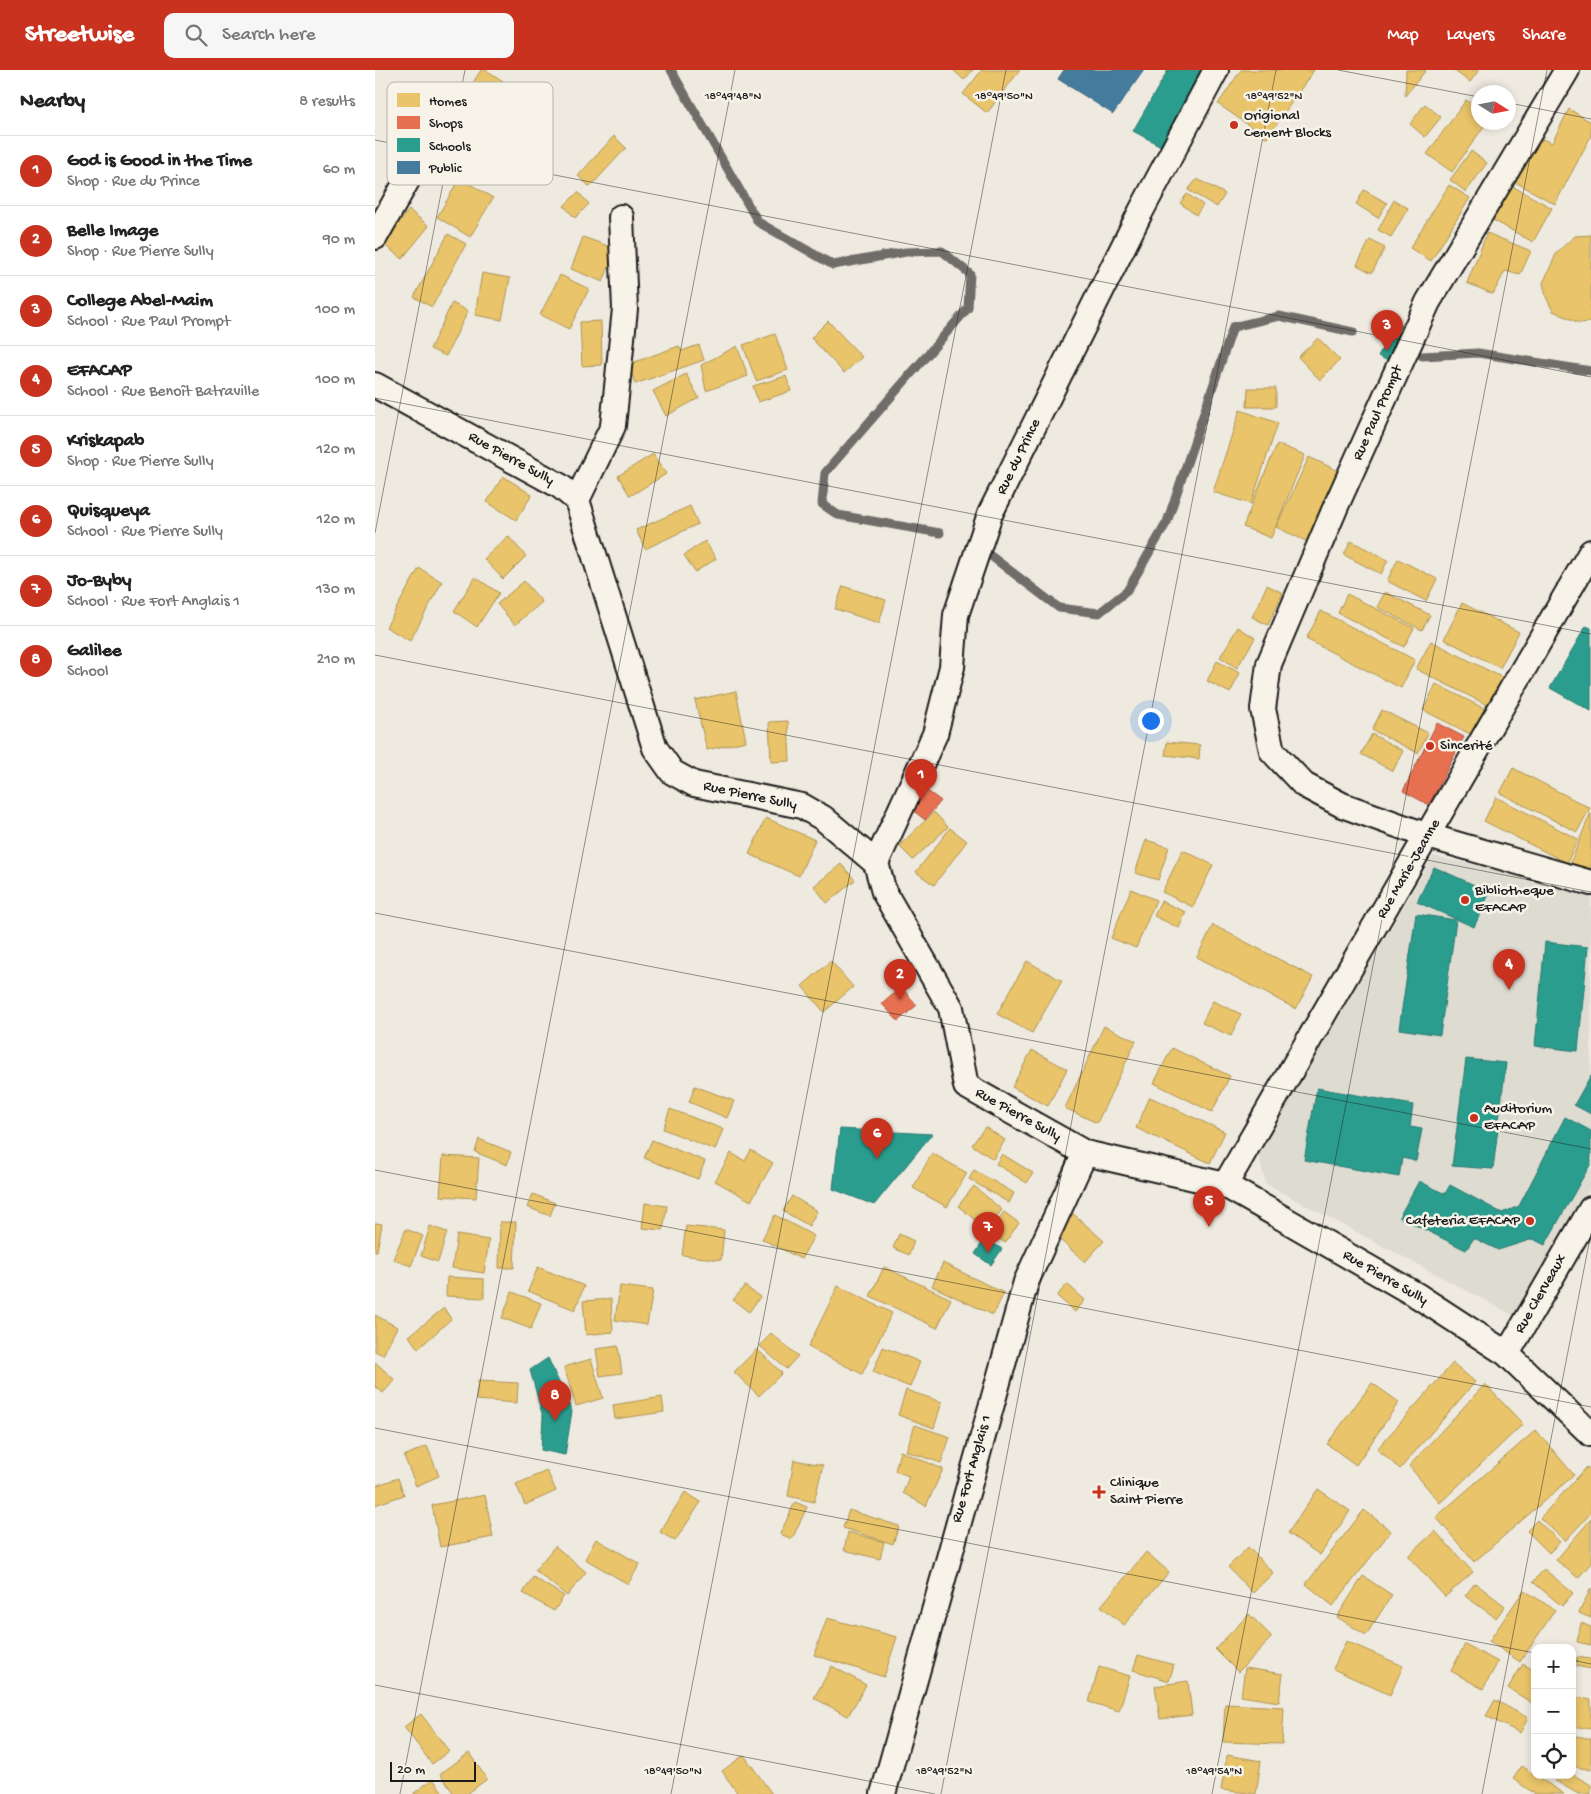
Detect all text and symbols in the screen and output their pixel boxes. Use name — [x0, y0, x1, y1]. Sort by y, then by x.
search box — [164, 13, 514, 58]
text: Streetwise — [25, 21, 134, 50]
icon: search — [182, 21, 210, 49]
text: Search here — [222, 24, 316, 47]
text: Map — [1387, 25, 1419, 46]
text: Layers — [1447, 25, 1494, 46]
text: Share — [1522, 25, 1566, 46]
legend — [387, 82, 553, 185]
north arrow — [1471, 85, 1516, 130]
text: Nearby — [20, 90, 85, 115]
text: 18°49'48"N — [704, 90, 761, 104]
text: 18°49'50"N — [974, 90, 1033, 104]
text: 18°49'52"N — [1245, 90, 1302, 104]
text: 8 results — [299, 93, 355, 112]
text: Homes — [429, 94, 467, 111]
place label: Origional Cement Blocks — [1244, 107, 1332, 142]
text: Shops — [429, 116, 463, 133]
marker: Origional Cement Blocks — [1228, 119, 1240, 131]
text: Schools — [429, 139, 471, 156]
text: God is Good in the Time — [67, 150, 252, 173]
text: 1 — [33, 161, 39, 180]
text: 60 m — [323, 161, 355, 180]
text: Public — [428, 161, 463, 178]
text: Shop · Rue du Prince — [67, 173, 200, 192]
text: Belle Image — [67, 220, 158, 243]
text: 2 — [32, 231, 40, 250]
text: 90 m — [323, 231, 355, 250]
text: Shop · Rue Pierre Sully — [67, 243, 214, 262]
text: College Abel-Maim — [67, 290, 213, 313]
text: 3 — [32, 301, 40, 320]
text: 100 m — [315, 301, 355, 320]
pin: 3 — [1371, 310, 1403, 351]
text: School · Rue Paul Prompt — [67, 313, 230, 332]
text: EFACAP — [67, 360, 132, 383]
street label: Rue Paul Prompt — [1349, 361, 1408, 463]
text: 4 — [32, 371, 40, 390]
text: 100 m — [315, 371, 355, 390]
text: School · Rue Benoît Batraville — [67, 383, 259, 402]
street label: Rue du Prince — [993, 416, 1045, 498]
street label: Rue Pierre Sully — [465, 428, 558, 490]
text: Kriskapab — [67, 430, 144, 453]
text: 5 — [32, 441, 40, 460]
text: 120 m — [316, 441, 355, 460]
text: Shop · Rue Pierre Sully — [67, 453, 214, 472]
text: Quisqueya — [67, 500, 150, 523]
text: 6 — [32, 511, 40, 530]
text: 120 m — [316, 511, 355, 530]
text: School · Rue Pierre Sully — [67, 523, 223, 542]
text: Jo-Byby — [67, 570, 131, 593]
text: 7 — [32, 581, 40, 600]
text: 130 m — [316, 581, 355, 600]
text: School · Rue Fort Anglais 1 — [67, 593, 240, 612]
text: Galilee — [67, 640, 122, 663]
text: 8 — [32, 651, 40, 670]
text: 210 m — [316, 651, 355, 670]
text: School — [67, 663, 109, 682]
your location — [1138, 708, 1164, 734]
place label: Sincerité — [1440, 737, 1493, 755]
marker: Sincerité — [1424, 740, 1436, 752]
pin: 1 — [905, 759, 937, 800]
street label: Rue Pierre Sully — [701, 777, 799, 815]
street label: Rue Marie-Jeanne — [1373, 816, 1445, 922]
place label: Bibliotheque EFACAP — [1474, 882, 1554, 917]
marker: Bibliotheque EFACAP — [1459, 894, 1471, 906]
pin: 4 — [1493, 949, 1525, 990]
pin: 2 — [884, 959, 916, 1000]
street label: Rue Pierre Sully — [972, 1084, 1065, 1146]
place label: Auditorium EFACAP — [1484, 1100, 1552, 1135]
marker: Auditorium EFACAP — [1468, 1112, 1480, 1124]
pin: 6 — [861, 1118, 893, 1159]
pin: 5 — [1193, 1186, 1225, 1227]
pin: 7 — [972, 1212, 1004, 1253]
place label: Cafeteria EFACAP — [1406, 1212, 1521, 1230]
marker: Cafeteria EFACAP — [1524, 1215, 1536, 1227]
street label: Rue Pierre Sully — [1339, 1246, 1431, 1310]
street label: Rue Clerveaux — [1511, 1251, 1571, 1337]
pin: 8 — [539, 1380, 571, 1421]
street label: Rue Fort Anglais 1 — [948, 1413, 996, 1525]
place label: Clinique Saint Pierre — [1110, 1474, 1183, 1509]
marker: Clinique Saint Pierre — [1092, 1485, 1106, 1499]
map controls — [1531, 1644, 1576, 1779]
button: + — [1531, 1644, 1576, 1689]
button: − — [1531, 1689, 1576, 1734]
button: locate — [1531, 1734, 1576, 1779]
scale bar — [390, 1759, 476, 1782]
text: 20 m — [397, 1762, 425, 1779]
text: 18°49'50"N — [643, 1765, 702, 1779]
text: 18°49'52"N — [915, 1765, 972, 1779]
text: 18°49'54"N — [1185, 1765, 1242, 1779]

